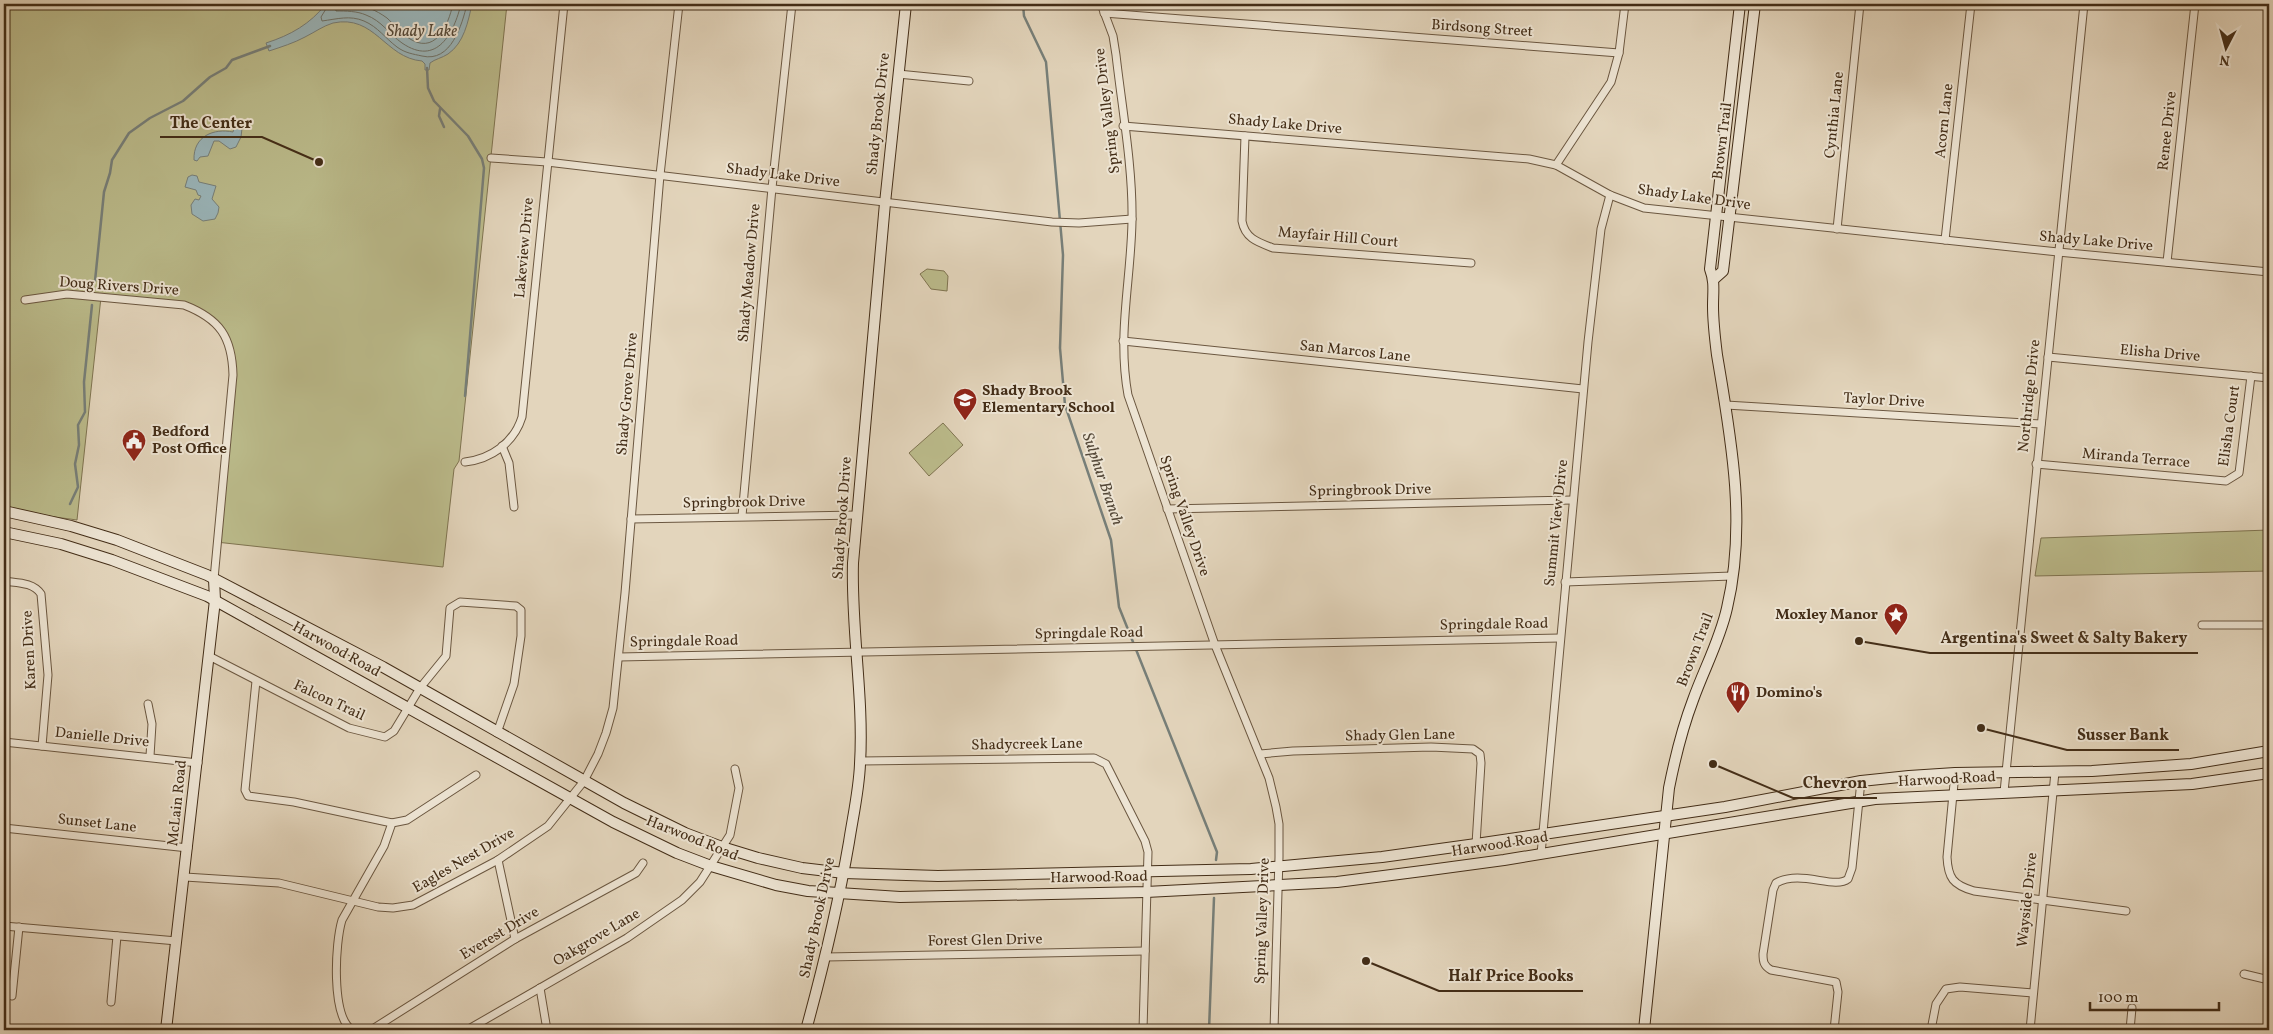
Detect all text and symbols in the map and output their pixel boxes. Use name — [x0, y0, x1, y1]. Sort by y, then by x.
street label: Birdsong Street — [1430, 15, 1534, 43]
water label: Shady Lake — [387, 21, 457, 43]
north arrow — [2200, 22, 2250, 72]
street label: Spring Valley Drive — [1090, 47, 1126, 175]
text: N — [2219, 49, 2231, 69]
street label: Shady Brook Drive — [862, 52, 896, 176]
street label: Cynthia Lane — [1820, 70, 1850, 160]
street label: Acorn Lane — [1931, 83, 1959, 159]
street label: Renee Drive — [2153, 90, 2183, 172]
street label: Brown Trail — [1708, 101, 1738, 181]
callout: The Center — [160, 106, 262, 137]
street label: Shady Lake Drive — [1227, 110, 1343, 140]
text: The Center — [170, 113, 253, 135]
street label: Shady Lake Drive — [725, 159, 841, 193]
street label: Shady Lake Drive — [1636, 180, 1752, 216]
street label: Lakeview Drive — [510, 197, 540, 299]
street label: Shady Meadow Drive — [733, 203, 767, 343]
street label: Mayfair Hill Court — [1277, 222, 1399, 254]
street label: Shady Lake Drive — [2038, 227, 2154, 257]
street label: Doug Rivers Drive — [58, 272, 180, 302]
street label: Shady Grove Drive — [612, 332, 644, 456]
street label: San Marcos Lane — [1298, 336, 1412, 368]
street label: Northridge Drive — [2014, 339, 2046, 453]
street label: Elisha Drive — [2119, 340, 2201, 368]
place label: Shady Brook Elementary School — [982, 381, 1115, 419]
street label: Elisha Court — [2214, 384, 2246, 468]
school or university icon: Shady Brook Elementary School — [952, 387, 978, 421]
street label: Taylor Drive — [1843, 388, 1925, 414]
place label: Bedford Post Office — [152, 422, 227, 460]
public building icon: Bedford Post Office — [121, 428, 147, 462]
water label: Sulphur Branch — [1076, 430, 1128, 528]
street label: Miranda Terrace — [2081, 444, 2191, 474]
street label: Spring Valley Drive — [1153, 453, 1215, 579]
street label: Shady Brook Drive — [828, 456, 858, 580]
street label: Summit View Drive — [1540, 459, 1574, 587]
street label: Springbrook Drive — [1309, 479, 1431, 503]
street label: Springbrook Drive — [683, 491, 805, 515]
place icon: Moxley Manor — [1883, 602, 1909, 636]
place label: Moxley Manor — [1775, 605, 1878, 626]
street label: Karen Drive — [17, 610, 43, 690]
street label: Brown Trail — [1672, 610, 1720, 690]
street label: Springdale Road — [1439, 614, 1549, 636]
street label: Harwood Road — [288, 617, 384, 683]
callout: Argentina's Sweet & Salty Bakery — [1930, 622, 2198, 653]
street label: Springdale Road — [1034, 623, 1144, 645]
text: Argentina's Sweet & Salty Bakery — [1940, 628, 2188, 650]
street label: Springdale Road — [629, 631, 739, 653]
street label: Falcon Trail — [290, 675, 368, 727]
restaurant icon: Domino's — [1725, 680, 1751, 714]
place label: Domino's — [1756, 683, 1822, 704]
callout: Susser Bank — [2067, 719, 2179, 750]
street label: Danielle Drive — [54, 723, 150, 753]
street label: Shady Glen Lane — [1345, 725, 1455, 747]
text: Susser Bank — [2077, 725, 2169, 747]
street label: Shadycreek Lane — [971, 734, 1083, 756]
street label: McLain Road — [163, 759, 193, 847]
callout: Chevron — [1793, 767, 1877, 798]
street label: Harwood Road — [1898, 767, 1996, 793]
text: Chevron — [1803, 773, 1868, 795]
street label: Sunset Lane — [56, 809, 138, 839]
street label: Harwood Road — [643, 811, 741, 867]
street label: Eagles Nest Drive — [409, 823, 519, 899]
street label: Harwood Road — [1450, 827, 1550, 863]
street label: Wayside Drive — [2013, 852, 2043, 948]
street label: Shady Brook Drive — [795, 856, 841, 980]
street label: Spring Valley Drive — [1250, 857, 1276, 985]
street label: Harwood Road — [1050, 867, 1148, 889]
street label: Everest Drive — [457, 902, 543, 966]
street label: Oakgrove Lane — [549, 904, 645, 972]
street label: Forest Glen Drive — [927, 929, 1043, 953]
callout: Half Price Books — [1439, 960, 1583, 991]
text: Half Price Books — [1448, 966, 1574, 988]
scale bar — [2090, 979, 2219, 1011]
text: 100 m — [2098, 988, 2138, 1009]

